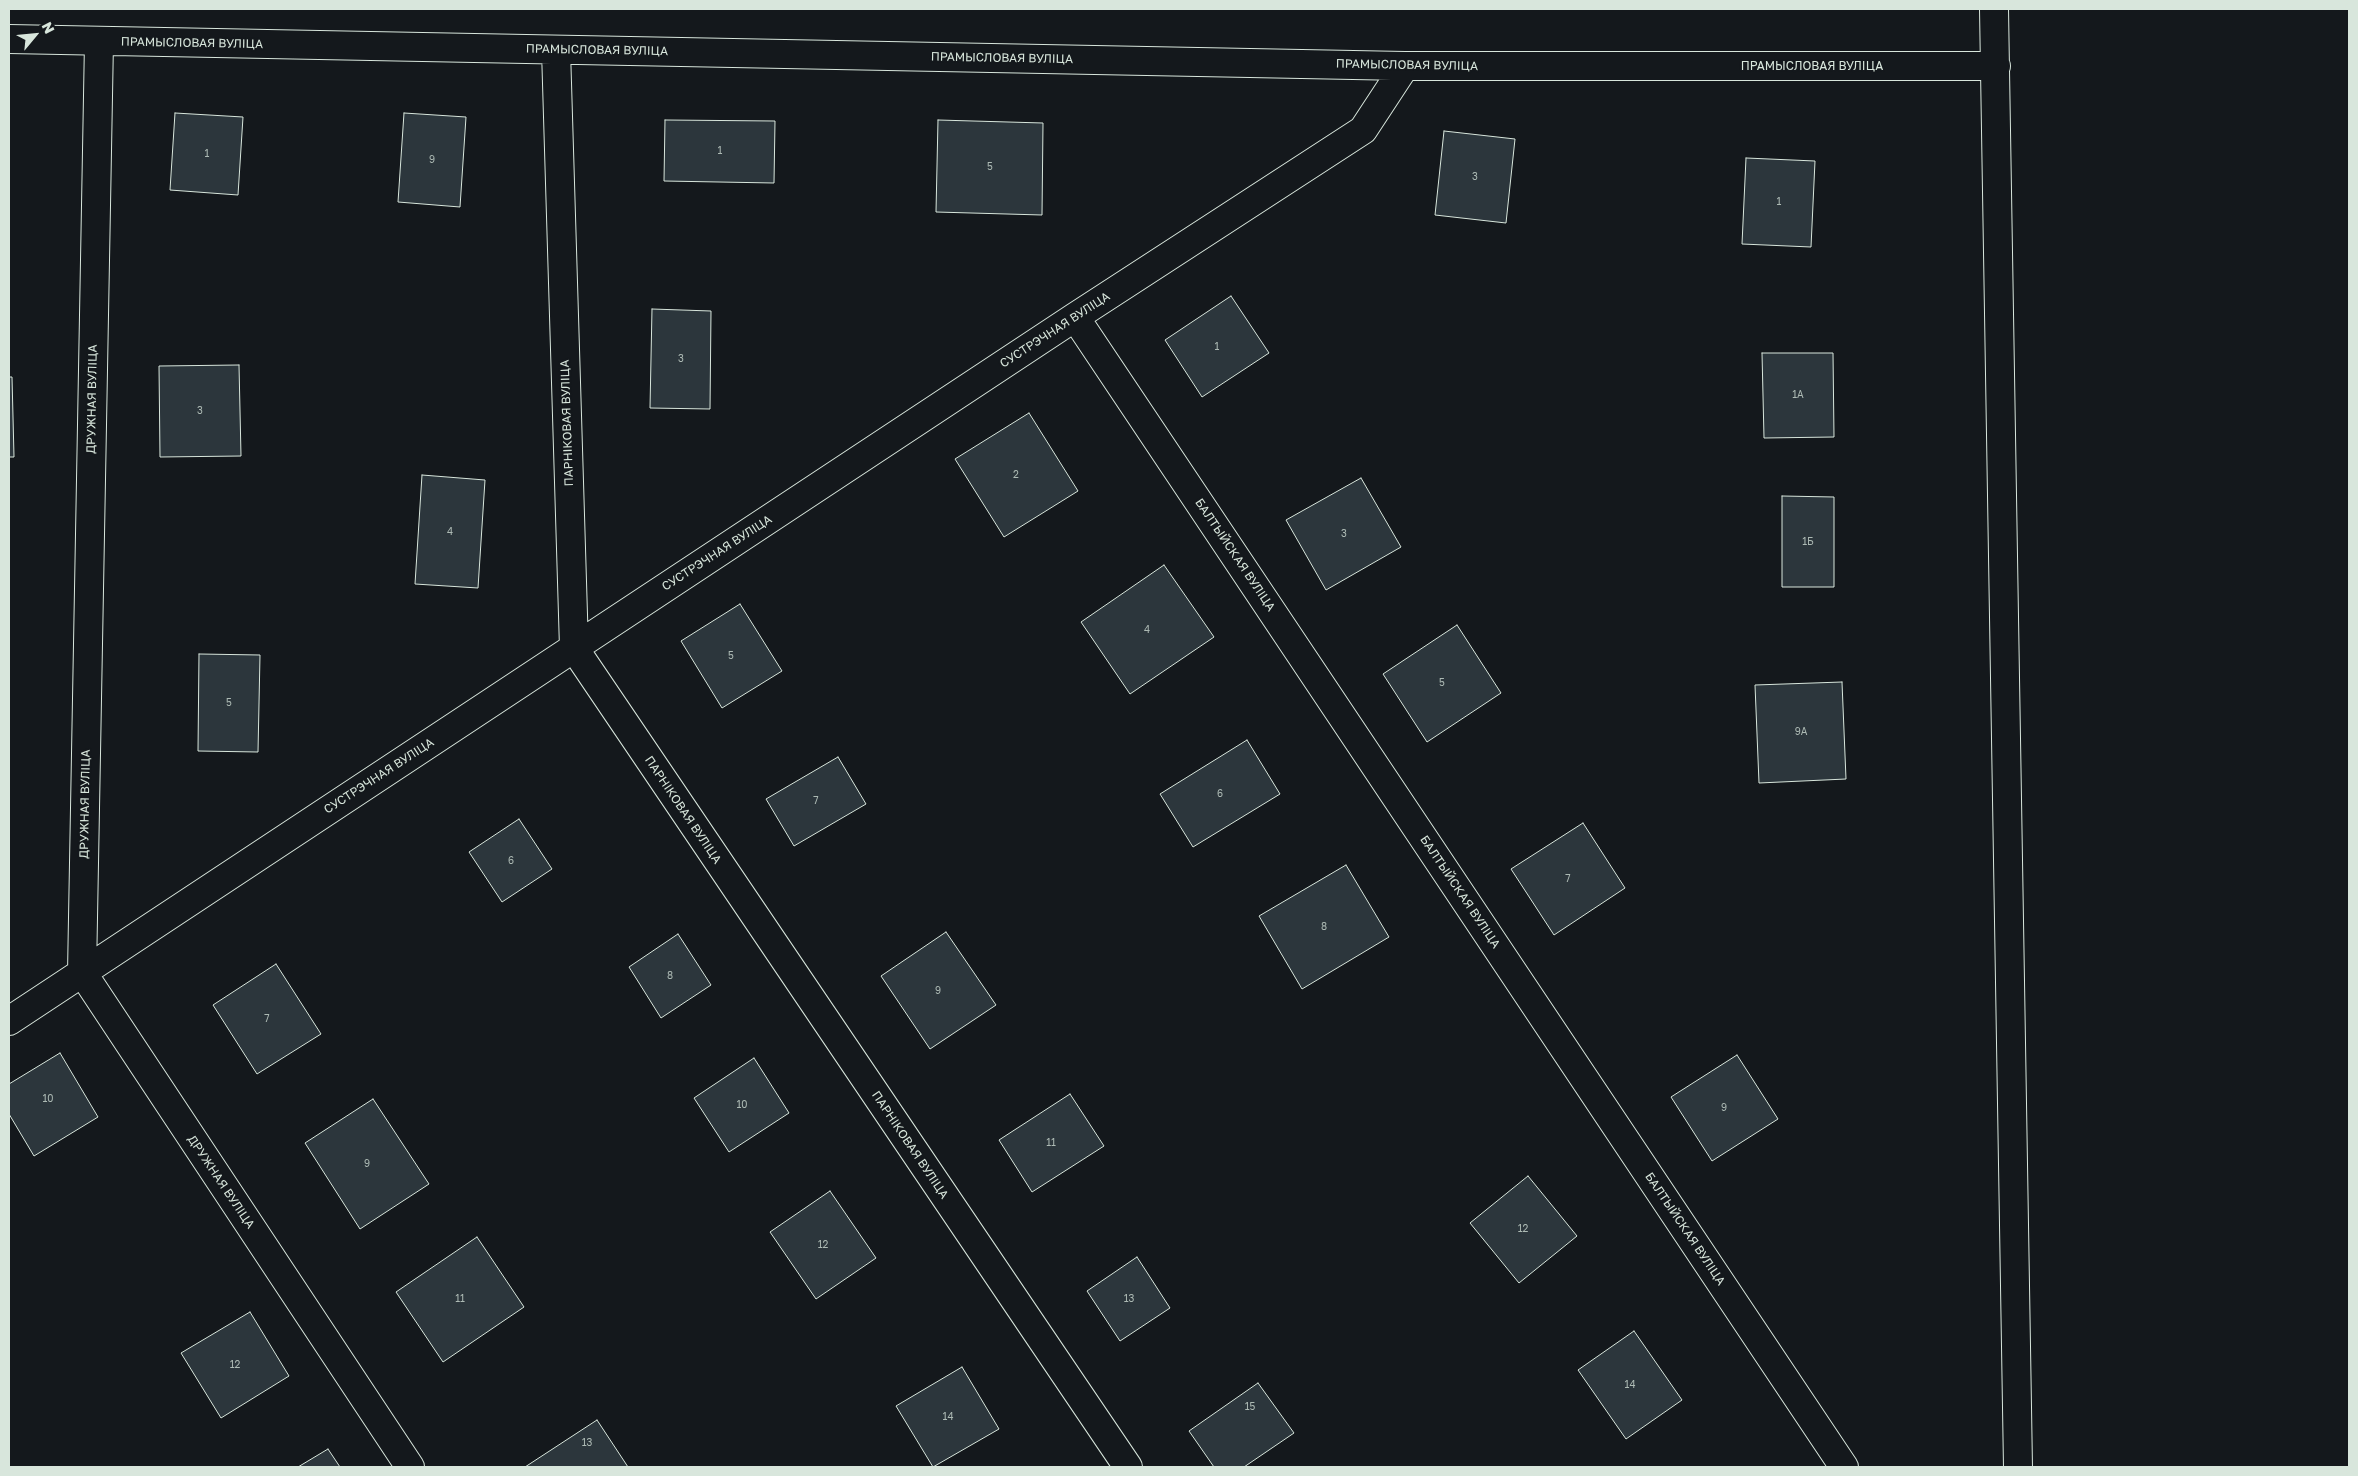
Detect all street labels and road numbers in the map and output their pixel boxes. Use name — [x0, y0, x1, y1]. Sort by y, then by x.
street label: ПРАМЫСЛОВАЯ ВУЛІЦА — [121, 35, 263, 51]
street label: ПРАМЫСЛОВАЯ ВУЛІЦА — [526, 42, 668, 58]
street label: ПРАМЫСЛОВАЯ ВУЛІЦА — [931, 50, 1073, 66]
street label: ПРАМЫСЛОВАЯ ВУЛІЦА — [1336, 57, 1478, 73]
street label: ПРАМЫСЛОВАЯ ВУЛІЦА — [1741, 59, 1883, 73]
street label: СУСТРЭЧНАЯ ВУЛІЦА — [997, 289, 1113, 371]
street label: ДРУЖНАЯ ВУЛІЦА — [84, 344, 100, 454]
street label: ПАРНІКОВАЯ ВУЛІЦА — [558, 359, 576, 487]
street label: БАЛТЫЙСКАЯ ВУЛІЦА — [1192, 496, 1278, 614]
street label: СУСТРЭЧНАЯ ВУЛІЦА — [659, 512, 775, 594]
street label: СУСТРЭЧНАЯ ВУЛІЦА — [321, 735, 437, 817]
street label: ДРУЖНАЯ ВУЛІЦА — [77, 749, 93, 859]
street label: ПАРНІКОВАЯ ВУЛІЦА — [642, 753, 724, 867]
street label: БАЛТЫЙСКАЯ ВУЛІЦА — [1417, 833, 1503, 951]
street label: ПАРНІКОВАЯ ВУЛІЦА — [869, 1088, 951, 1202]
street label: ДРУЖНАЯ ВУЛІЦА — [184, 1133, 258, 1231]
street label: БАЛТЫЙСКАЯ ВУЛІЦА — [1642, 1170, 1728, 1288]

